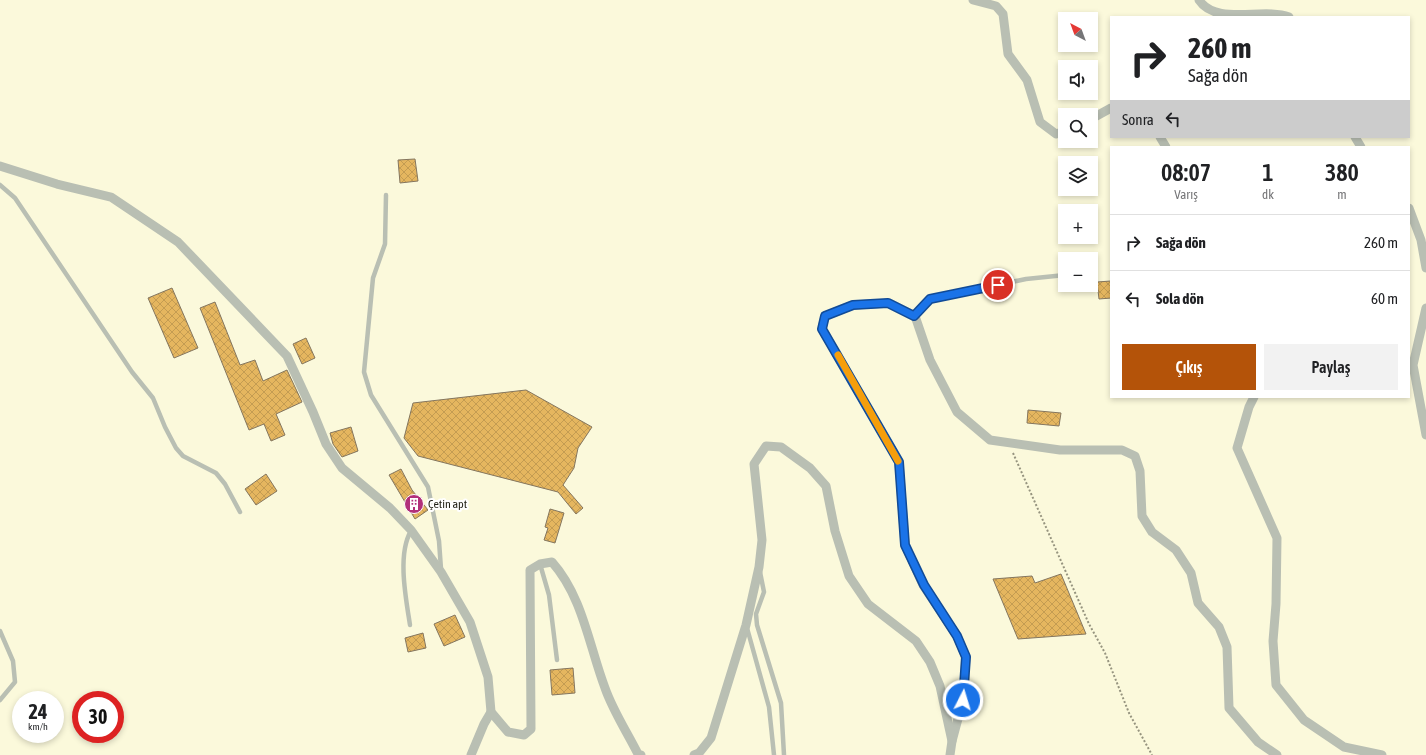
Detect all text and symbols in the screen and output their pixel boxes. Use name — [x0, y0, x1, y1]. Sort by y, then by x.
north arrow — [1058, 12, 1098, 52]
map controls — [1058, 12, 1098, 292]
icon: right — [1122, 32, 1174, 84]
text: 260 m — [1188, 32, 1251, 64]
button: sound — [1058, 60, 1098, 100]
text: Sağa dön — [1188, 65, 1248, 86]
button: search — [1058, 108, 1098, 148]
icon: left — [1162, 108, 1184, 130]
text: Sonra — [1122, 111, 1154, 128]
button: layers — [1058, 156, 1098, 196]
text: 08:07 — [1161, 159, 1211, 186]
text: 1 — [1262, 159, 1274, 186]
text: 380 — [1325, 159, 1359, 186]
text: Varış — [1174, 187, 1198, 202]
text: dk — [1262, 187, 1274, 202]
text: m — [1337, 187, 1347, 202]
button: + — [1058, 204, 1098, 244]
icon: right — [1122, 232, 1144, 254]
text: Sağa dön — [1156, 234, 1206, 251]
text: 260 m — [1364, 234, 1398, 251]
button: − — [1058, 252, 1098, 292]
pin — [981, 268, 1015, 302]
icon: arrive — [987, 274, 1009, 296]
icon: left — [1122, 288, 1144, 310]
text: Sola dön — [1156, 290, 1204, 307]
text: 60 m — [1371, 290, 1398, 307]
button: Çıkış — [1122, 344, 1256, 390]
button: Paylaş — [1264, 344, 1398, 390]
building icon: Çetin apt — [403, 493, 425, 515]
place label: Çetin apt — [428, 497, 468, 511]
position arrow — [942, 679, 984, 721]
speed limit sign: 30 — [72, 691, 124, 743]
text: 24 — [29, 700, 47, 723]
text: km/h — [28, 721, 48, 732]

